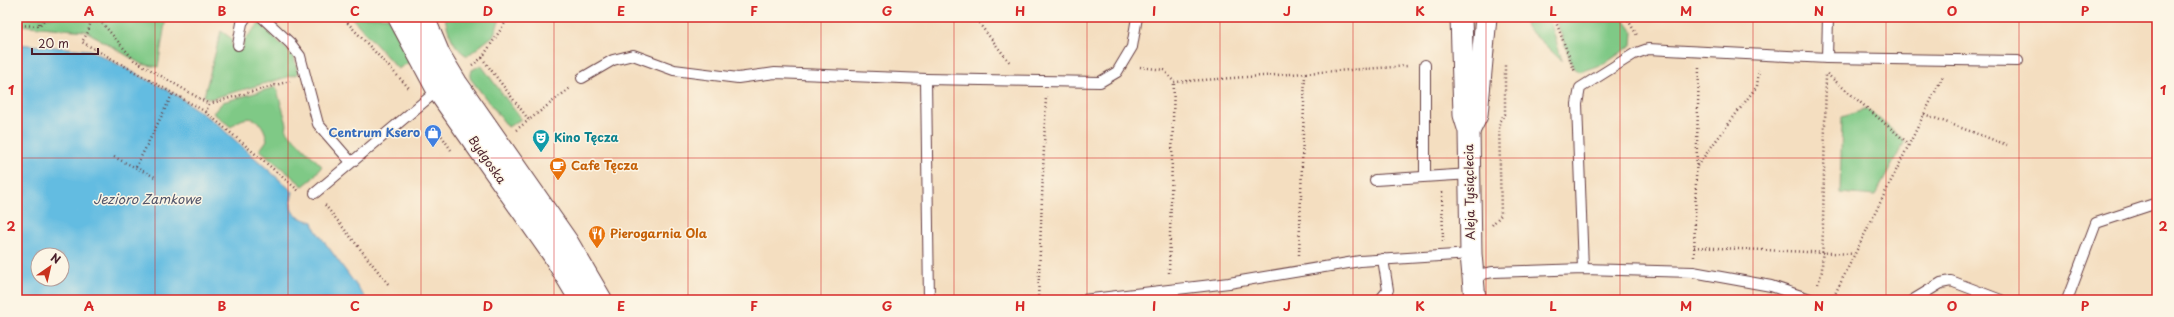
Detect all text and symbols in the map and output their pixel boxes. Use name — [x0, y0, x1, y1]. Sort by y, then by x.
text: A — [84, 1, 94, 20]
text: B — [218, 1, 227, 20]
text: C — [350, 1, 360, 20]
text: D — [483, 1, 493, 20]
text: E — [617, 1, 625, 20]
text: F — [750, 1, 758, 20]
text: G — [882, 1, 892, 20]
text: H — [1015, 1, 1025, 20]
text: I — [1152, 1, 1156, 20]
text: J — [1283, 1, 1291, 20]
text: K — [1415, 1, 1425, 20]
text: L — [1549, 1, 1557, 20]
text: M — [1680, 1, 1692, 20]
text: N — [1814, 1, 1824, 20]
text: O — [1947, 1, 1957, 20]
text: P — [2081, 1, 2090, 20]
scale bar — [32, 30, 98, 56]
text: 20 m — [38, 34, 69, 52]
text: 1 — [8, 80, 14, 99]
text: 1 — [2160, 80, 2166, 99]
place label: Centrum Ksero — [329, 123, 420, 141]
shop icon: Centrum Ksero — [423, 123, 443, 148]
theatre icon: Kino Tęcza — [531, 128, 551, 153]
place label: Kino Tęcza — [554, 128, 619, 146]
street label: Bydgoska — [465, 132, 511, 188]
street label: Aleja Tysiąclecia — [1459, 143, 1479, 240]
cafe icon: Cafe Tęcza — [548, 156, 568, 181]
place label: Cafe Tęcza — [571, 156, 638, 174]
water label: Jezioro Zamkowe — [93, 189, 202, 208]
text: 2 — [6, 216, 16, 235]
text: 2 — [2158, 216, 2168, 235]
restaurant icon: Pierogarnia Ola — [587, 224, 607, 249]
place label: Pierogarnia Ola — [610, 224, 708, 242]
north arrow — [30, 247, 70, 287]
text: N — [48, 249, 64, 268]
text: A — [84, 296, 94, 315]
text: B — [218, 296, 227, 315]
text: C — [350, 296, 360, 315]
text: D — [483, 296, 493, 315]
text: E — [617, 296, 625, 315]
text: F — [750, 296, 758, 315]
text: G — [882, 296, 892, 315]
text: H — [1015, 296, 1025, 315]
text: I — [1152, 296, 1156, 315]
text: J — [1283, 296, 1291, 315]
text: K — [1415, 296, 1425, 315]
text: L — [1549, 296, 1557, 315]
text: M — [1680, 296, 1692, 315]
text: N — [1814, 296, 1824, 315]
text: O — [1947, 296, 1957, 315]
text: P — [2081, 296, 2090, 315]

